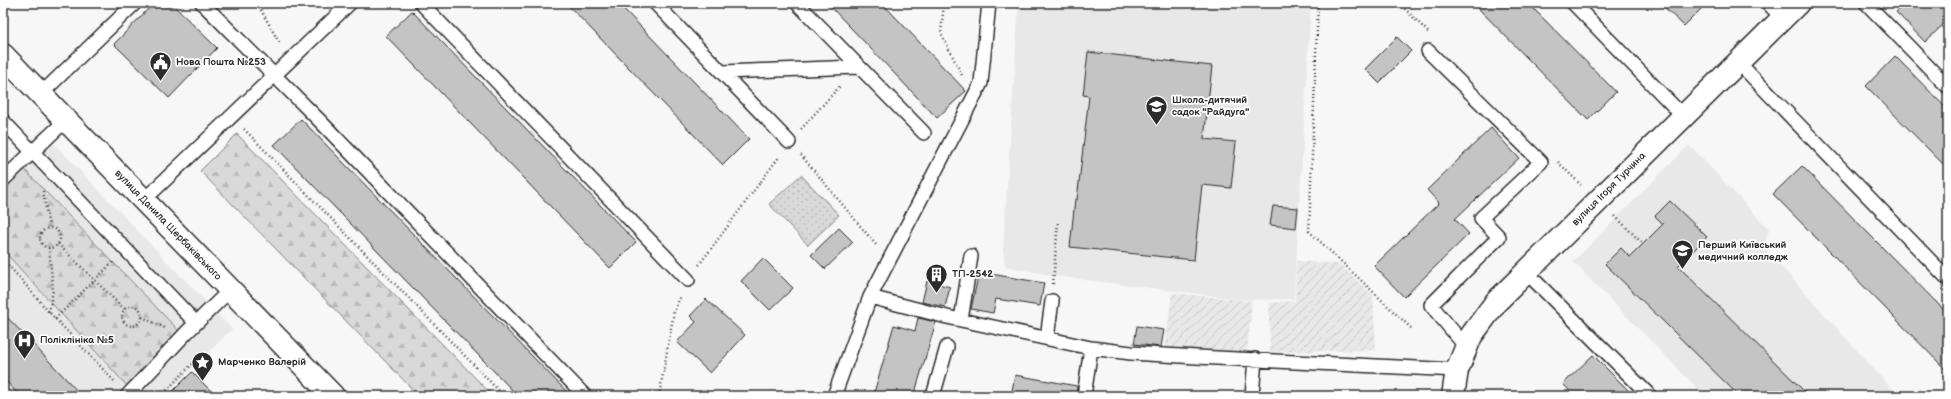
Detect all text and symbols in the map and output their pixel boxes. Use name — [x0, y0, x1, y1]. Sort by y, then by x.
public building icon: Нова Пошта №253 — [148, 49, 174, 82]
place label: Нова Пошта №253 — [176, 56, 266, 68]
school or university icon: Школа-дитячий садок "Райдуга" — [1144, 93, 1170, 126]
place label: Школа-дитячий садок "Райдуга" — [1172, 94, 1249, 118]
street label: вулиця Ігоря Турчина — [1570, 150, 1648, 228]
street label: вулиця Данила Щербаківського — [112, 168, 224, 282]
school or university icon: Перший Київський медичний колледж — [1670, 238, 1696, 271]
place label: Перший Київський медичний колледж — [1698, 239, 1789, 263]
building icon: ТП-2542 — [923, 261, 949, 294]
place label: ТП-2542 — [952, 268, 993, 280]
hospital icon: Поліклініка №5 — [12, 327, 38, 360]
place label: Поліклініка №5 — [40, 334, 114, 346]
place icon: Марченко Валерій — [189, 349, 215, 382]
place label: Марченко Валерій — [218, 356, 306, 368]

